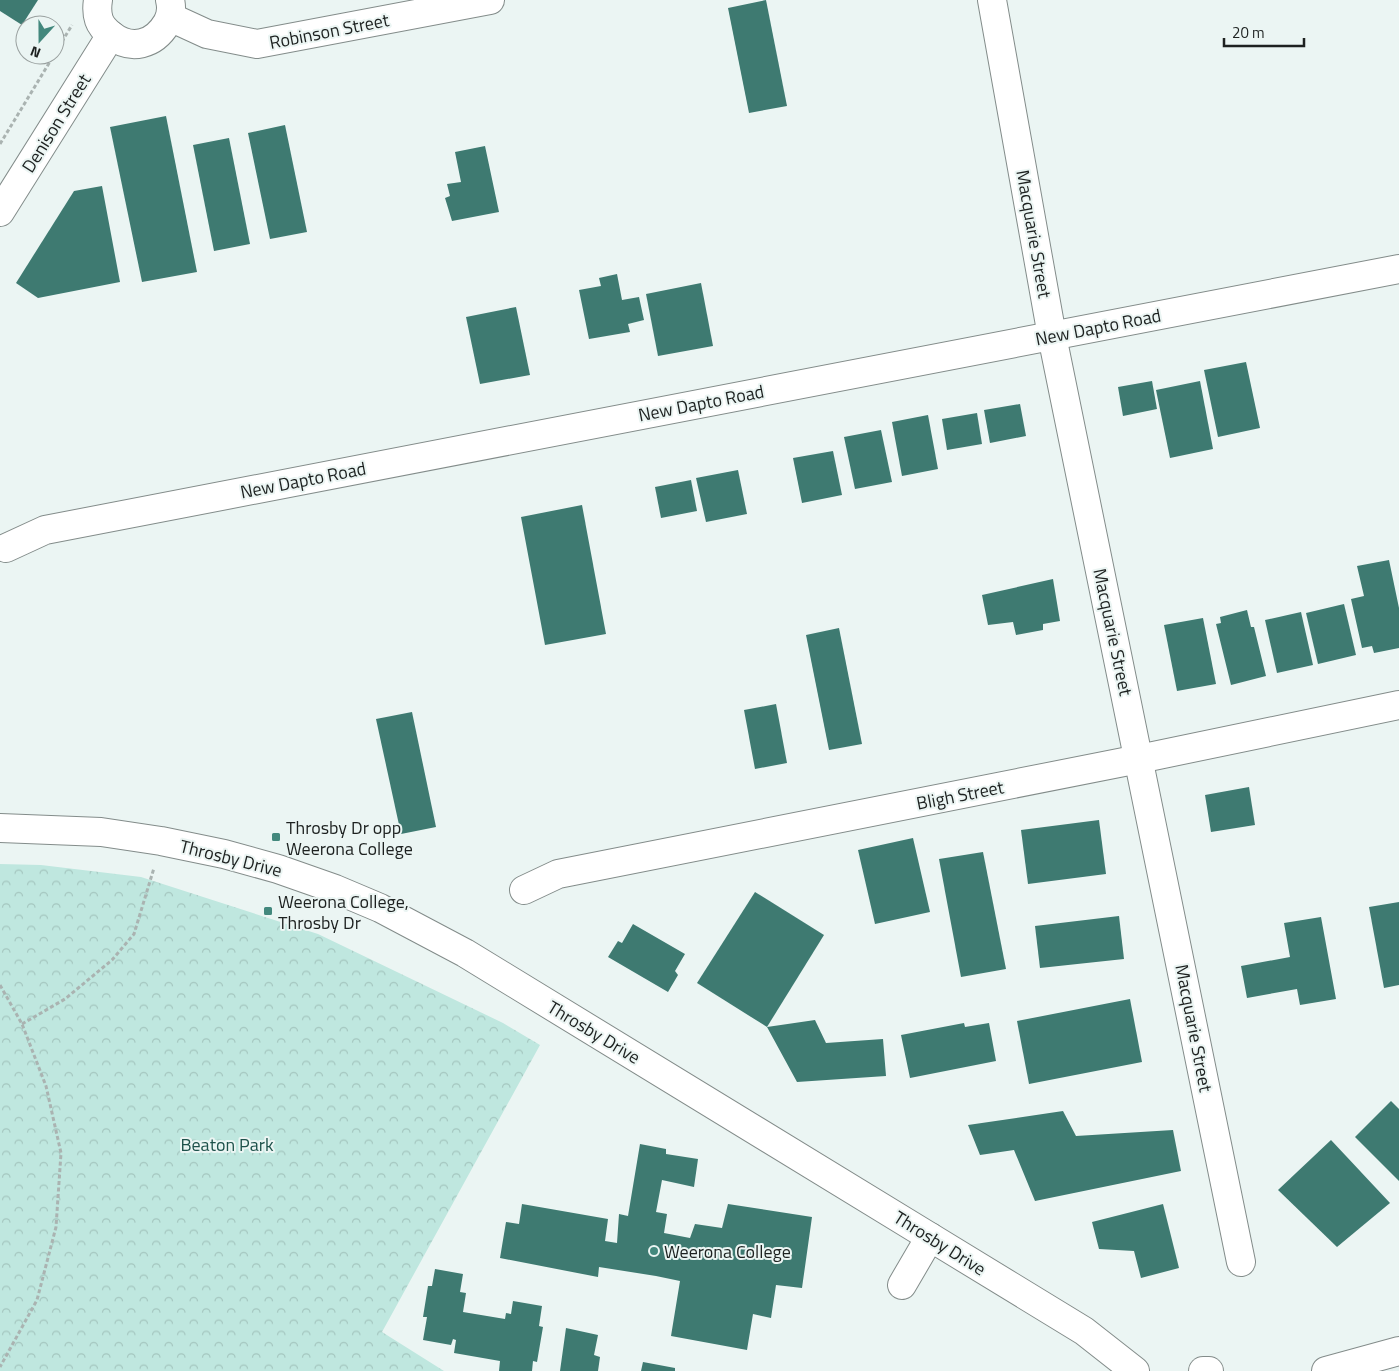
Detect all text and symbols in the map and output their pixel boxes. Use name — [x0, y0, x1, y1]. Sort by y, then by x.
street label: Robinson Street — [267, 6, 392, 56]
north arrow — [15, 15, 65, 65]
scale bar — [1224, 15, 1304, 47]
text: 20 m — [1232, 21, 1265, 44]
text: N — [27, 41, 43, 64]
street label: Denison Street — [15, 68, 98, 178]
street label: Macquarie Street — [1009, 168, 1059, 301]
street label: New Dapto Road — [1033, 302, 1163, 352]
street label: New Dapto Road — [636, 378, 766, 428]
street label: New Dapto Road — [238, 455, 368, 505]
street label: Macquarie Street — [1086, 566, 1140, 699]
street label: Bligh Street — [914, 773, 1007, 817]
place label: Throsby Dr opp Weerona College — [286, 814, 413, 862]
marker: Throsby Dr opp Weerona College — [270, 831, 282, 843]
street label: Throsby Drive — [177, 832, 285, 884]
place label: Weerona College, Throsby Dr — [278, 888, 409, 936]
marker: Weerona College, Throsby Dr — [262, 905, 274, 917]
street label: Macquarie Street — [1168, 962, 1220, 1095]
street label: Throsby Drive — [542, 994, 646, 1070]
park label: Beaton Park — [180, 1131, 274, 1158]
street label: Throsby Drive — [889, 1204, 991, 1282]
place label: Weerona College — [664, 1238, 791, 1265]
marker: Weerona College — [648, 1245, 660, 1257]

